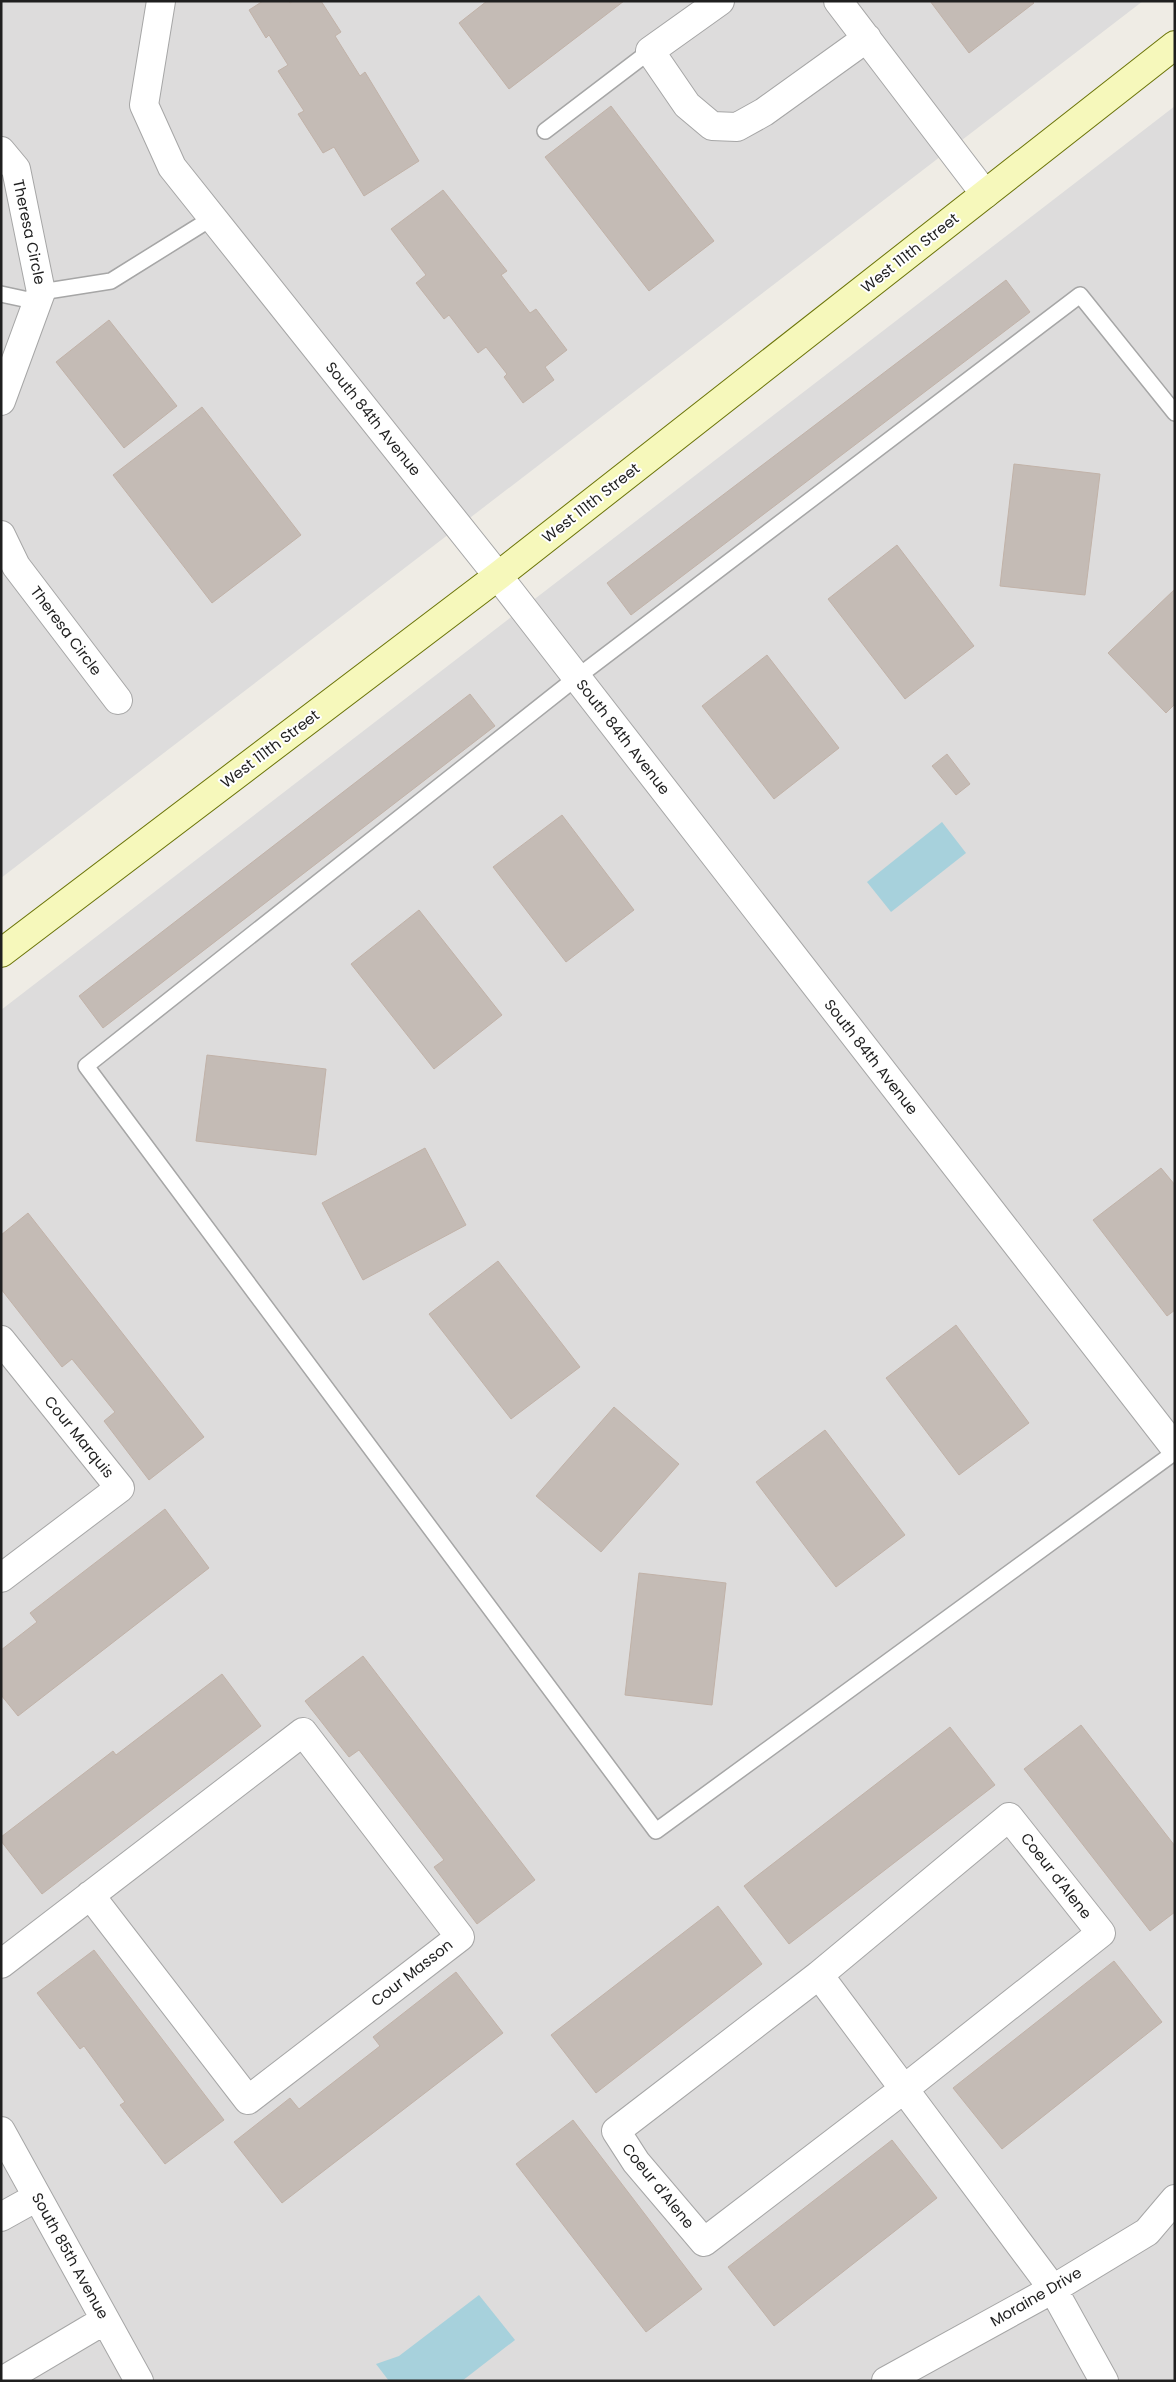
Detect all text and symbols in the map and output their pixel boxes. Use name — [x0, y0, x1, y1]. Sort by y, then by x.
street label: Theresa Circle — [8, 177, 51, 286]
street label: West 111th Street — [856, 208, 963, 297]
street label: South 84th Avenue — [321, 357, 426, 480]
street label: West 111th Street — [537, 458, 644, 547]
street label: Theresa Circle — [26, 582, 107, 680]
street label: South 84th Avenue — [572, 675, 675, 799]
street label: West 111th Street — [216, 705, 323, 793]
street label: South 84th Avenue — [820, 995, 923, 1119]
street label: Cour Marquis — [40, 1391, 119, 1482]
street label: Coeur d'Alene — [1016, 1828, 1097, 1923]
street label: Cour Masson — [366, 1934, 457, 2011]
street label: Coeur d'Alene — [617, 2139, 699, 2233]
street label: South 85th Avenue — [27, 2189, 114, 2323]
street label: Moraine Drive — [986, 2262, 1085, 2331]

